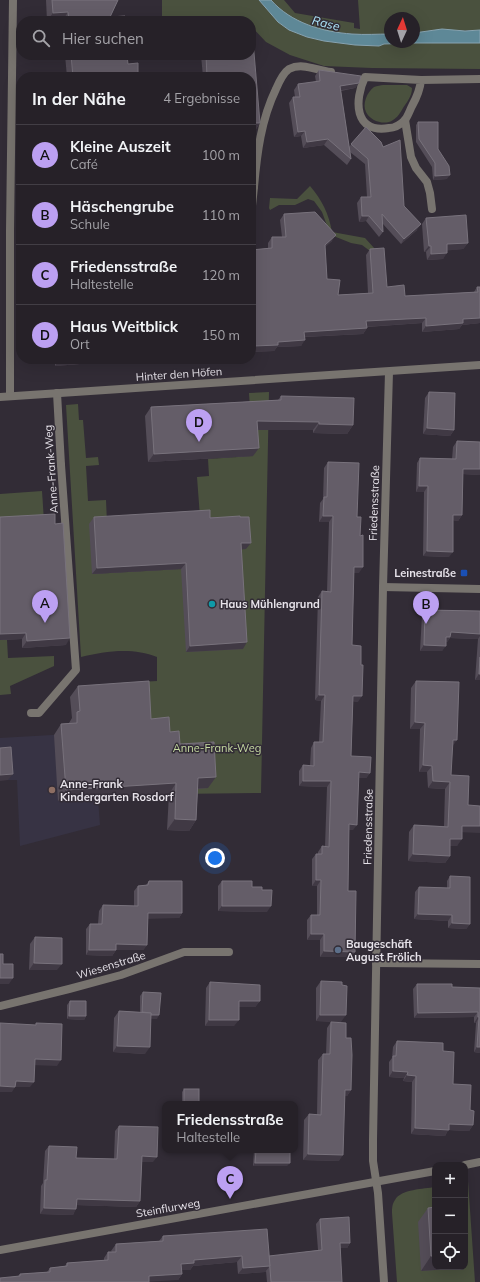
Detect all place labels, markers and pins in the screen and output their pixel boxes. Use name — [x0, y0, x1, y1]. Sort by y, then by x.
pin: D — [186, 409, 212, 442]
place label: Leinestraße — [394, 566, 456, 580]
marker: Leinestraße — [459, 568, 469, 578]
pin: A — [32, 590, 58, 623]
pin: B — [413, 591, 439, 624]
place label: Haus Mühlengrund — [220, 597, 320, 611]
marker: Haus Mühlengrund — [207, 599, 217, 609]
place label: Anne-Frank Kindergarten Rosdorf — [60, 777, 175, 804]
marker: Anne-Frank Kindergarten Rosdorf — [47, 785, 57, 795]
place label: Baugeschäft August Frölich — [346, 937, 422, 964]
marker: Baugeschäft August Frölich — [333, 945, 343, 955]
pin: C — [217, 1166, 243, 1199]

